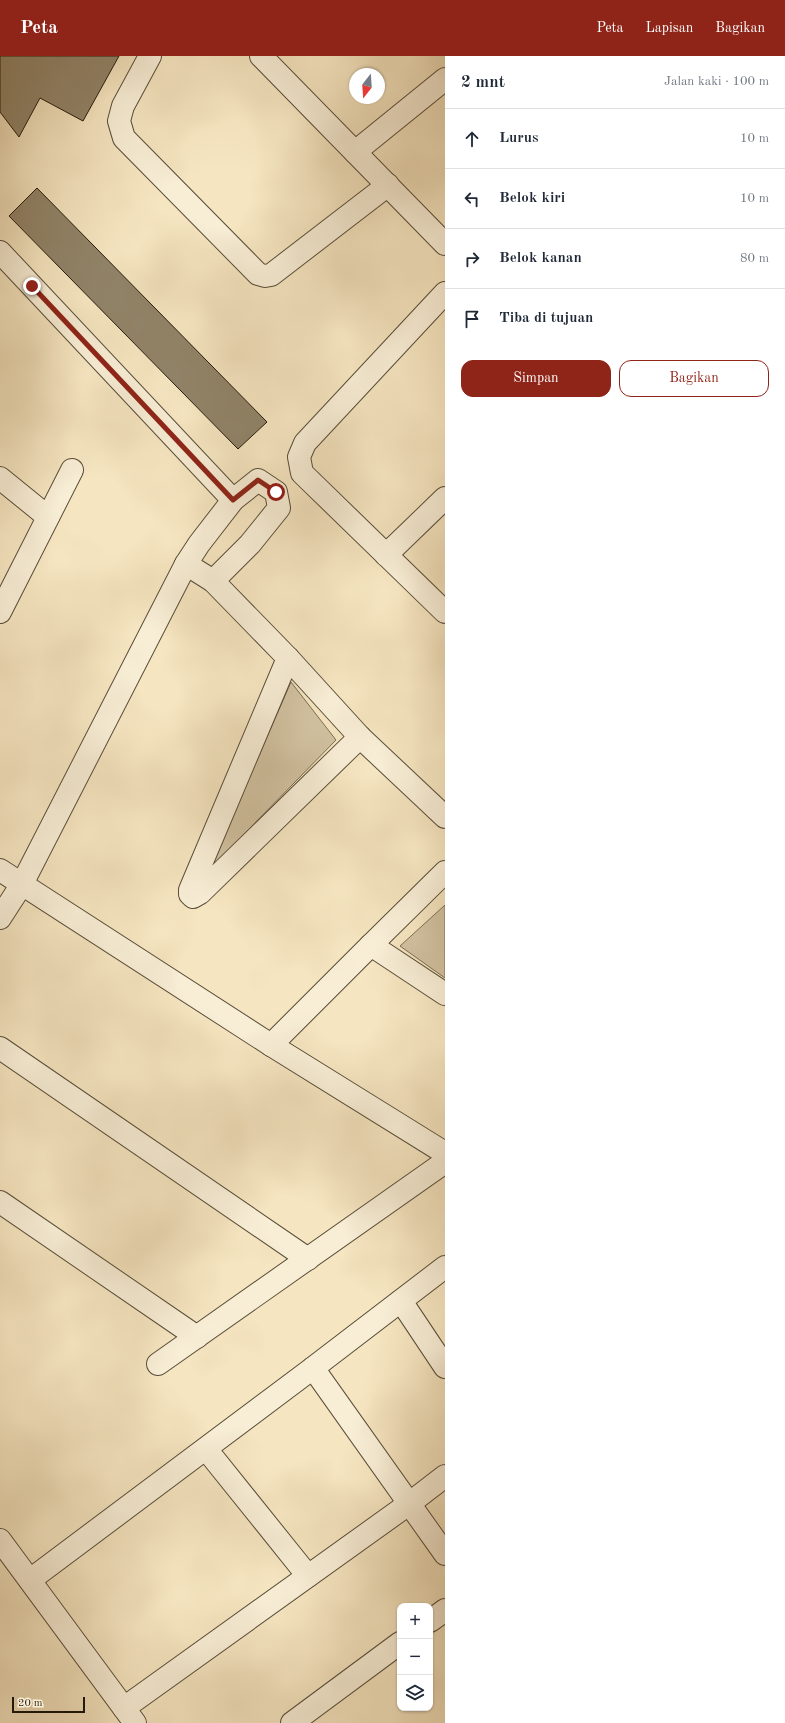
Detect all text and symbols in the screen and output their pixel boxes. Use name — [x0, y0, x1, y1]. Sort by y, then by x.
text: Peta — [20, 19, 58, 38]
text: Peta — [596, 21, 623, 35]
text: Lapisan — [645, 21, 693, 35]
text: Bagikan — [715, 21, 765, 35]
north arrow — [349, 68, 385, 104]
text: 2 mnt — [461, 74, 505, 91]
text: Jalan kaki · 100 m — [664, 75, 769, 88]
icon: ahead — [461, 128, 483, 150]
text: Lurus — [499, 131, 539, 146]
text: 10 m — [740, 132, 769, 145]
icon: left — [461, 188, 483, 210]
text: Belok kiri — [499, 191, 565, 206]
text: 10 m — [740, 192, 769, 205]
icon: right — [461, 248, 483, 270]
text: Belok kanan — [499, 251, 582, 266]
text: 80 m — [740, 252, 769, 265]
route end — [23, 277, 41, 295]
icon: arrive — [461, 308, 483, 330]
text: Tiba di tujuan — [499, 311, 593, 326]
button: Simpan — [461, 360, 611, 397]
button: Bagikan — [619, 360, 769, 397]
route start — [267, 483, 285, 501]
map controls — [397, 1603, 433, 1711]
button: + — [397, 1603, 433, 1639]
button: − — [397, 1639, 433, 1675]
button: layers — [397, 1675, 433, 1711]
scale bar — [12, 1695, 85, 1714]
text: 20 m — [18, 1698, 43, 1709]

